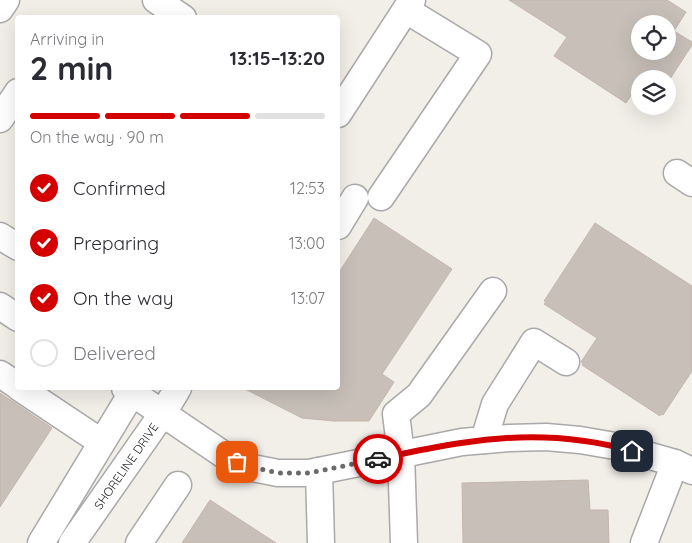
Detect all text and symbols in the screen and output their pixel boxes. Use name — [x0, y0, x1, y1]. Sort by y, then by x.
map controls — [631, 15, 676, 115]
button: locate — [631, 15, 676, 60]
text: Arriving in — [30, 29, 104, 49]
text: 13:15–13:20 — [230, 46, 325, 70]
text: 2 min — [30, 48, 113, 88]
button: layers — [631, 70, 676, 115]
text: On the way · 90 m — [30, 127, 164, 147]
icon: check — [30, 174, 58, 202]
text: Confirmed — [73, 176, 166, 200]
text: 12:53 — [290, 178, 325, 198]
icon: check — [30, 229, 58, 257]
text: Preparing — [73, 231, 159, 255]
text: 13:00 — [289, 233, 325, 253]
icon: check — [30, 284, 58, 312]
text: On the way — [73, 286, 174, 310]
text: 13:07 — [291, 288, 325, 308]
text: Delivered — [73, 341, 156, 365]
street label: SHORELINE DRIVE — [91, 420, 162, 512]
pin — [611, 430, 653, 472]
courier — [353, 434, 403, 484]
icon: home — [618, 437, 646, 465]
pin — [216, 441, 258, 483]
icon: car — [364, 445, 392, 473]
icon: bag — [223, 448, 251, 476]

